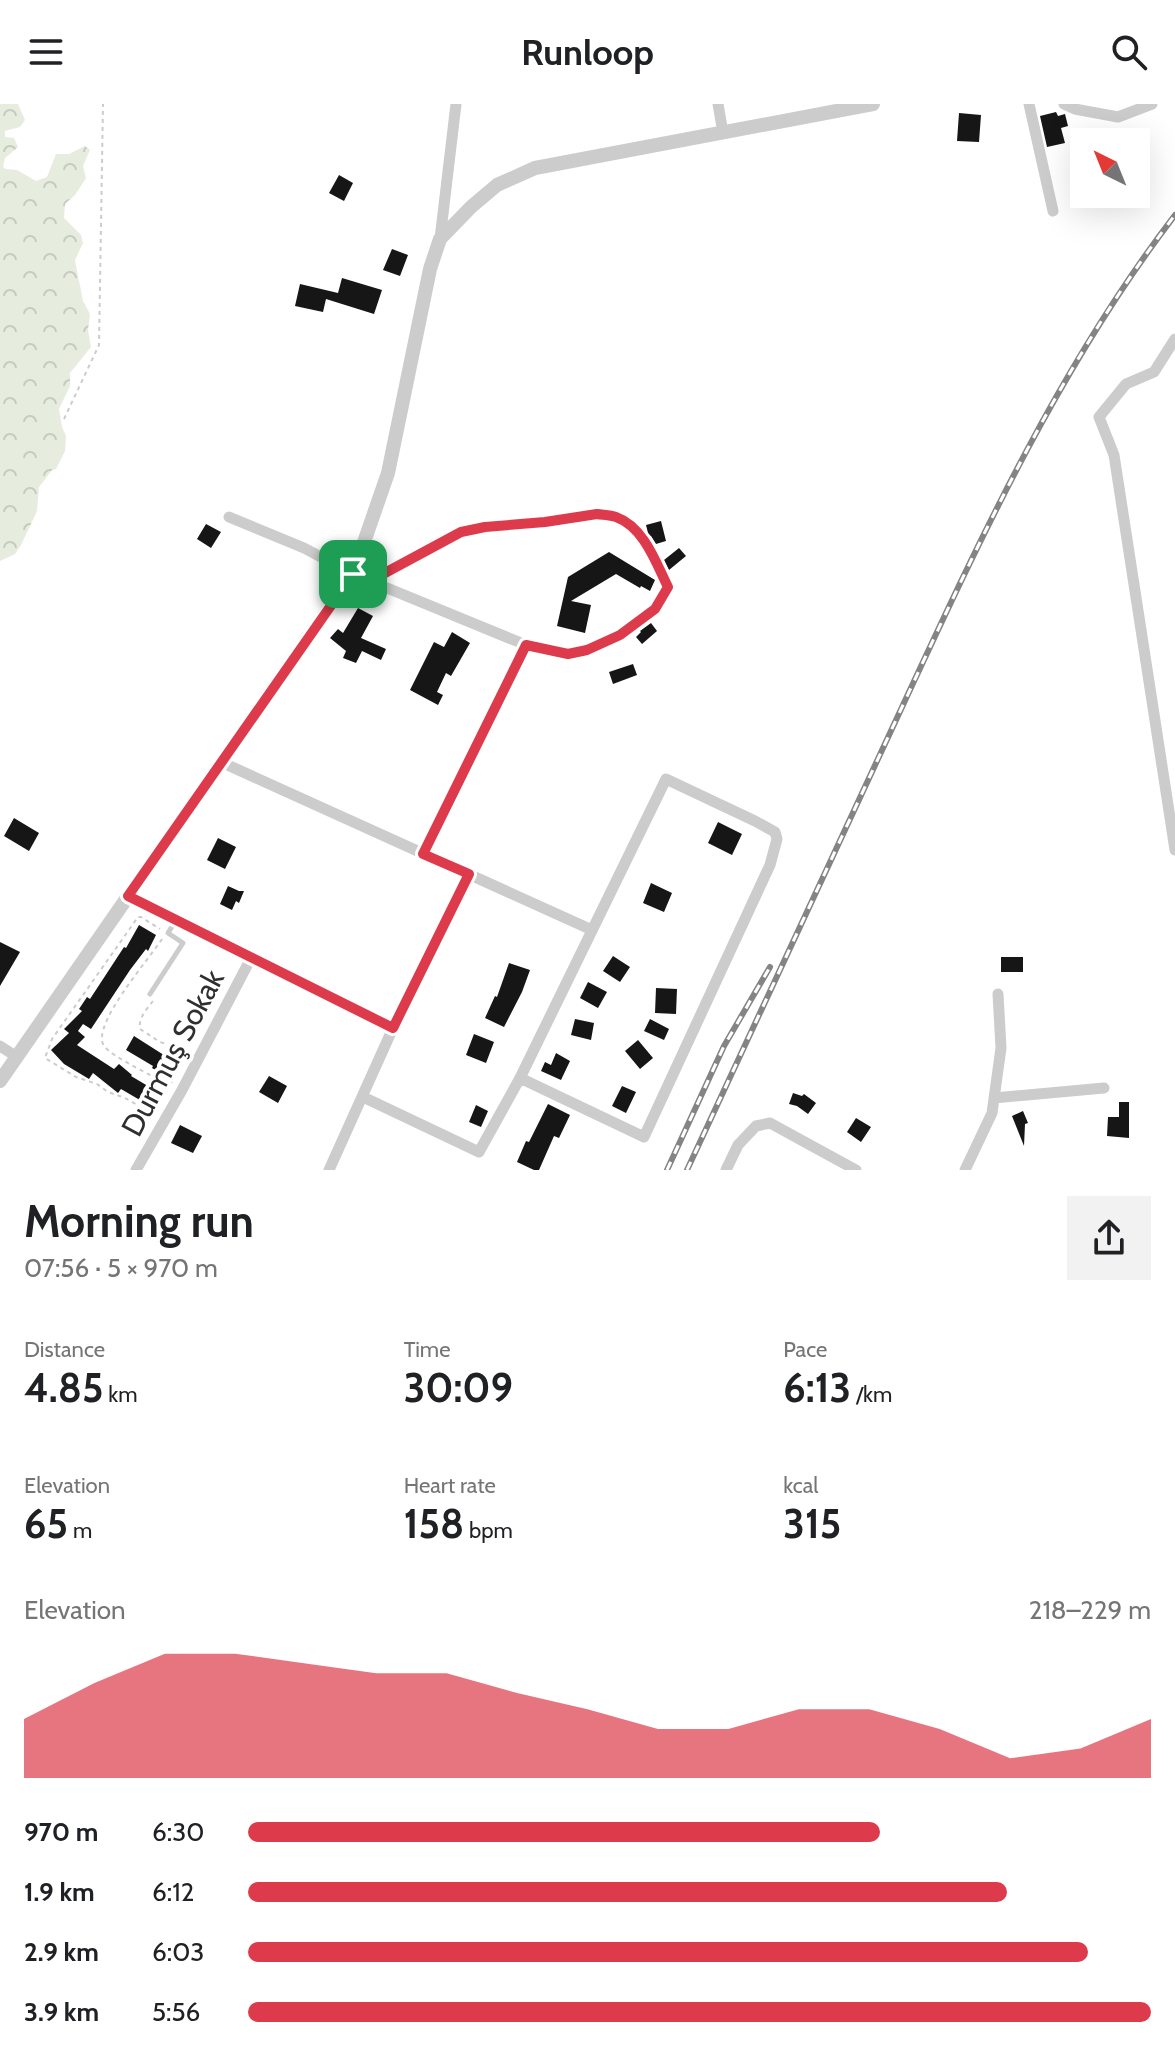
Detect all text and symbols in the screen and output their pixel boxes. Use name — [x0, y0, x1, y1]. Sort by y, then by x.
icon: menu — [24, 30, 68, 74]
text: Runloop — [521, 30, 654, 74]
icon: search — [1107, 30, 1151, 74]
north arrow — [1070, 128, 1150, 208]
map controls — [1070, 128, 1150, 208]
pin — [319, 540, 387, 608]
icon: arrive — [331, 552, 375, 596]
street label: Durmuş Sokak — [113, 963, 232, 1142]
text: Morning run — [24, 1195, 254, 1248]
button: share — [1067, 1196, 1151, 1280]
text: 07:56 · 5 × 970 m — [24, 1252, 218, 1284]
text: Distance — [24, 1336, 105, 1363]
text: Time — [404, 1336, 450, 1363]
text: Pace — [783, 1336, 827, 1363]
text: 4.85 — [24, 1363, 103, 1412]
text: 30:09 — [404, 1363, 513, 1412]
text: 6:13 — [783, 1363, 851, 1412]
text: km — [103, 1381, 137, 1408]
text: /km — [851, 1381, 892, 1408]
text: Elevation — [24, 1472, 110, 1499]
text: Heart rate — [404, 1472, 496, 1499]
text: kcal — [783, 1472, 818, 1499]
text: 65 — [24, 1499, 68, 1548]
text: 158 — [404, 1499, 464, 1548]
text: 315 — [783, 1499, 841, 1548]
text: m — [68, 1517, 92, 1544]
text: bpm — [464, 1517, 513, 1544]
text: Elevation — [24, 1594, 126, 1626]
text: 218–229 m — [1029, 1594, 1151, 1626]
text: 970 m — [24, 1816, 98, 1848]
text: 6:30 — [152, 1816, 204, 1848]
text: 1.9 km — [24, 1876, 95, 1908]
text: 6:12 — [152, 1876, 194, 1908]
text: 2.9 km — [24, 1936, 99, 1968]
text: 6:03 — [152, 1936, 204, 1968]
text: 3.9 km — [24, 1996, 99, 2028]
text: 5:56 — [152, 1996, 200, 2028]

